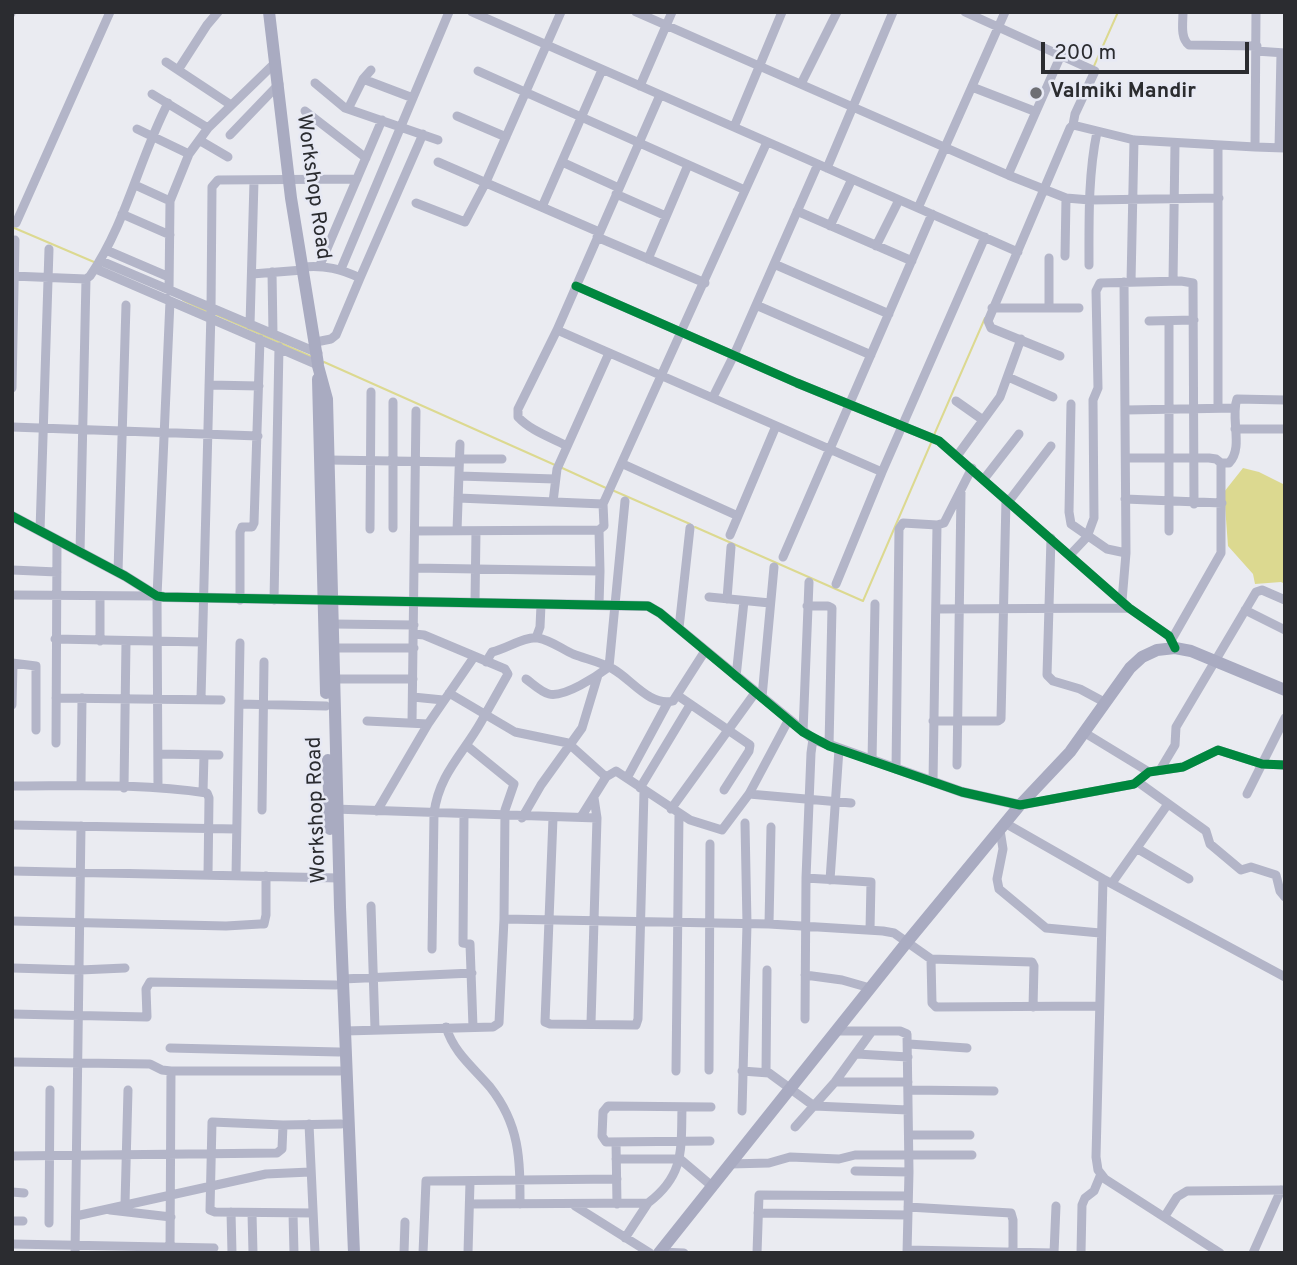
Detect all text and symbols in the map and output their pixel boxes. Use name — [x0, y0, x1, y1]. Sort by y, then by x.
scale bar — [1045, 28, 1253, 72]
text: 200 m — [1054, 40, 1116, 67]
place label: Valmiki Mandir — [1050, 80, 1196, 106]
marker: Valmiki Mandir — [1028, 85, 1044, 101]
street label: Workshop Road — [289, 113, 335, 261]
street label: Workshop Road — [303, 736, 333, 884]

